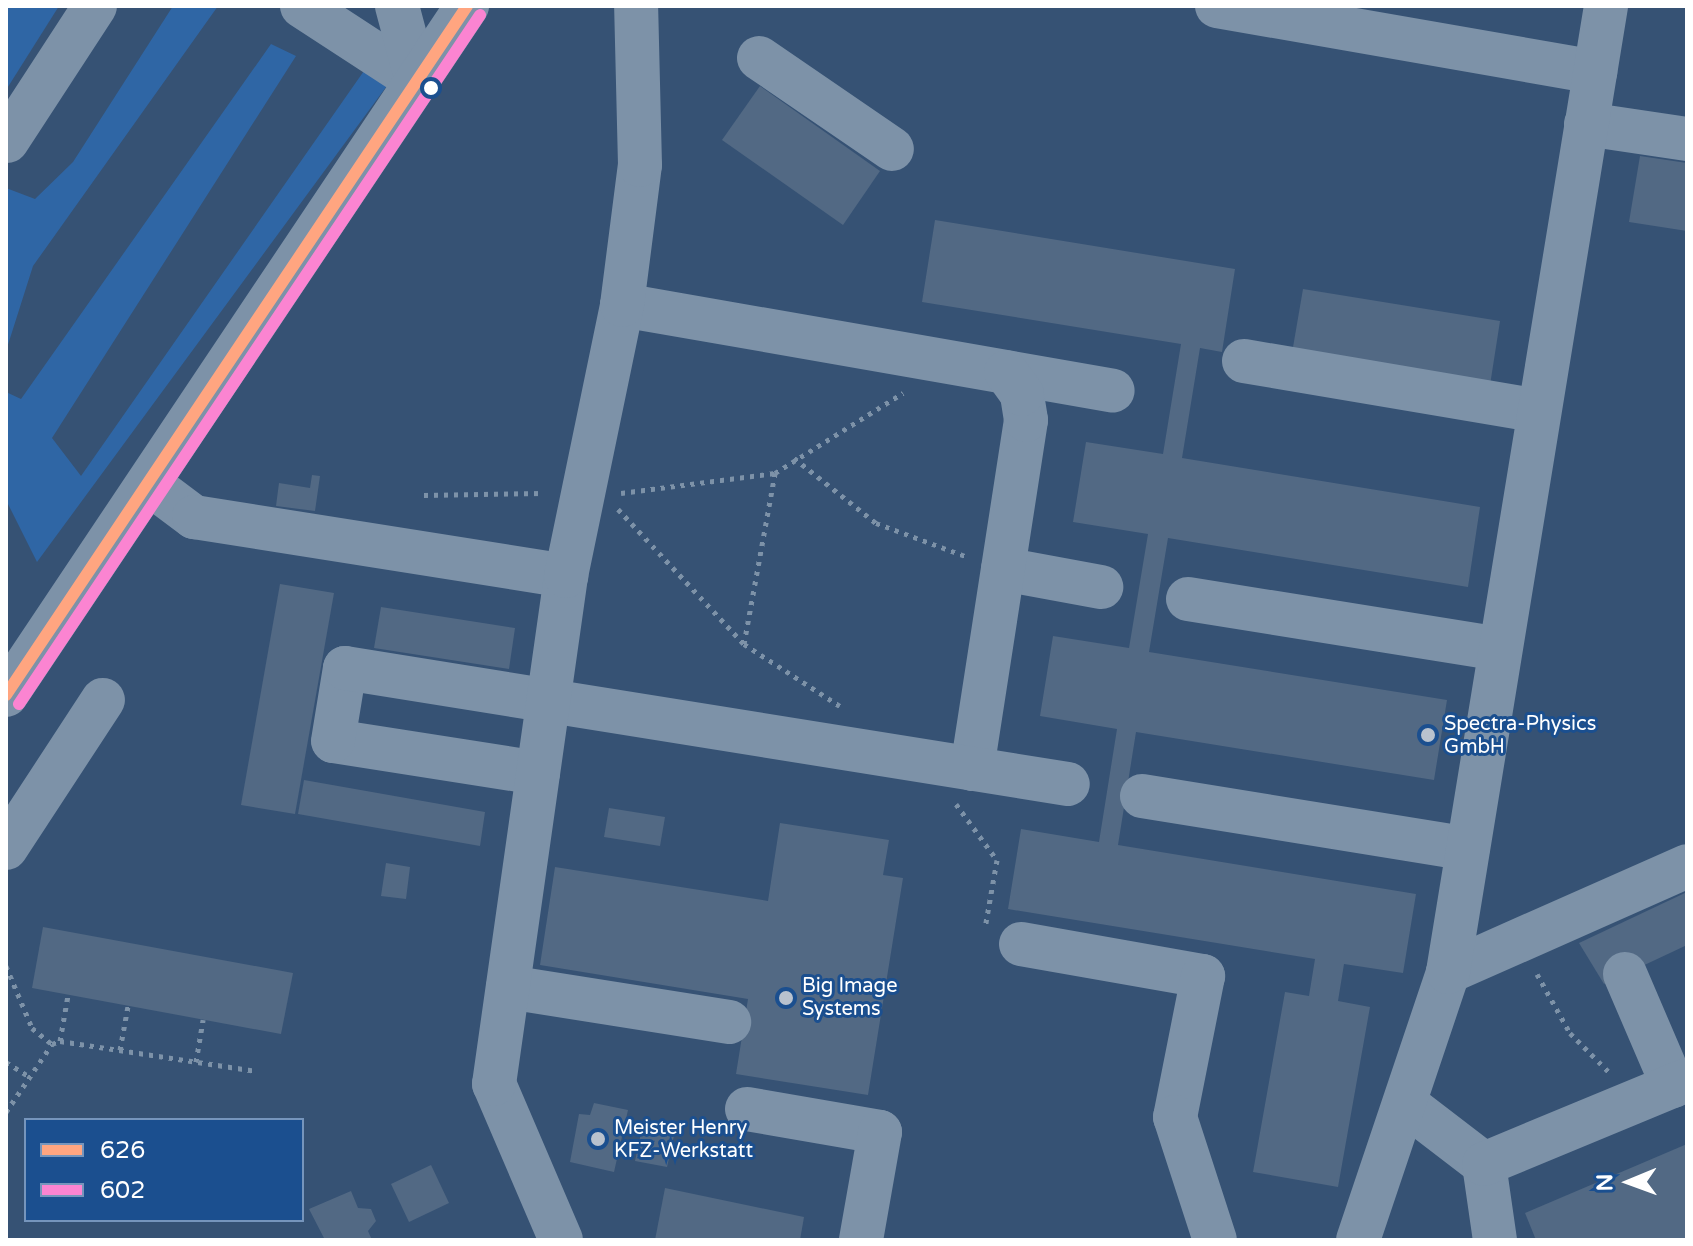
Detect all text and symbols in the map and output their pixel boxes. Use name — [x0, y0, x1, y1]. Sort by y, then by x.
unlabelled marker — [423, 80, 439, 96]
place label: Spectra-Physics GmbH — [1444, 712, 1596, 759]
marker: Spectra-Physics GmbH — [1419, 726, 1437, 744]
place label: Big Image Systems — [802, 974, 898, 1021]
marker: Big Image Systems — [777, 989, 795, 1007]
place label: Meister Henry KFZ-Werkstatt — [614, 1116, 753, 1163]
legend — [24, 1118, 304, 1222]
marker: Meister Henry KFZ-Werkstatt — [589, 1130, 607, 1148]
text: 626 — [100, 1136, 145, 1165]
north arrow — [1589, 1142, 1669, 1222]
text: N — [1592, 1173, 1618, 1191]
text: 602 — [100, 1176, 145, 1205]

